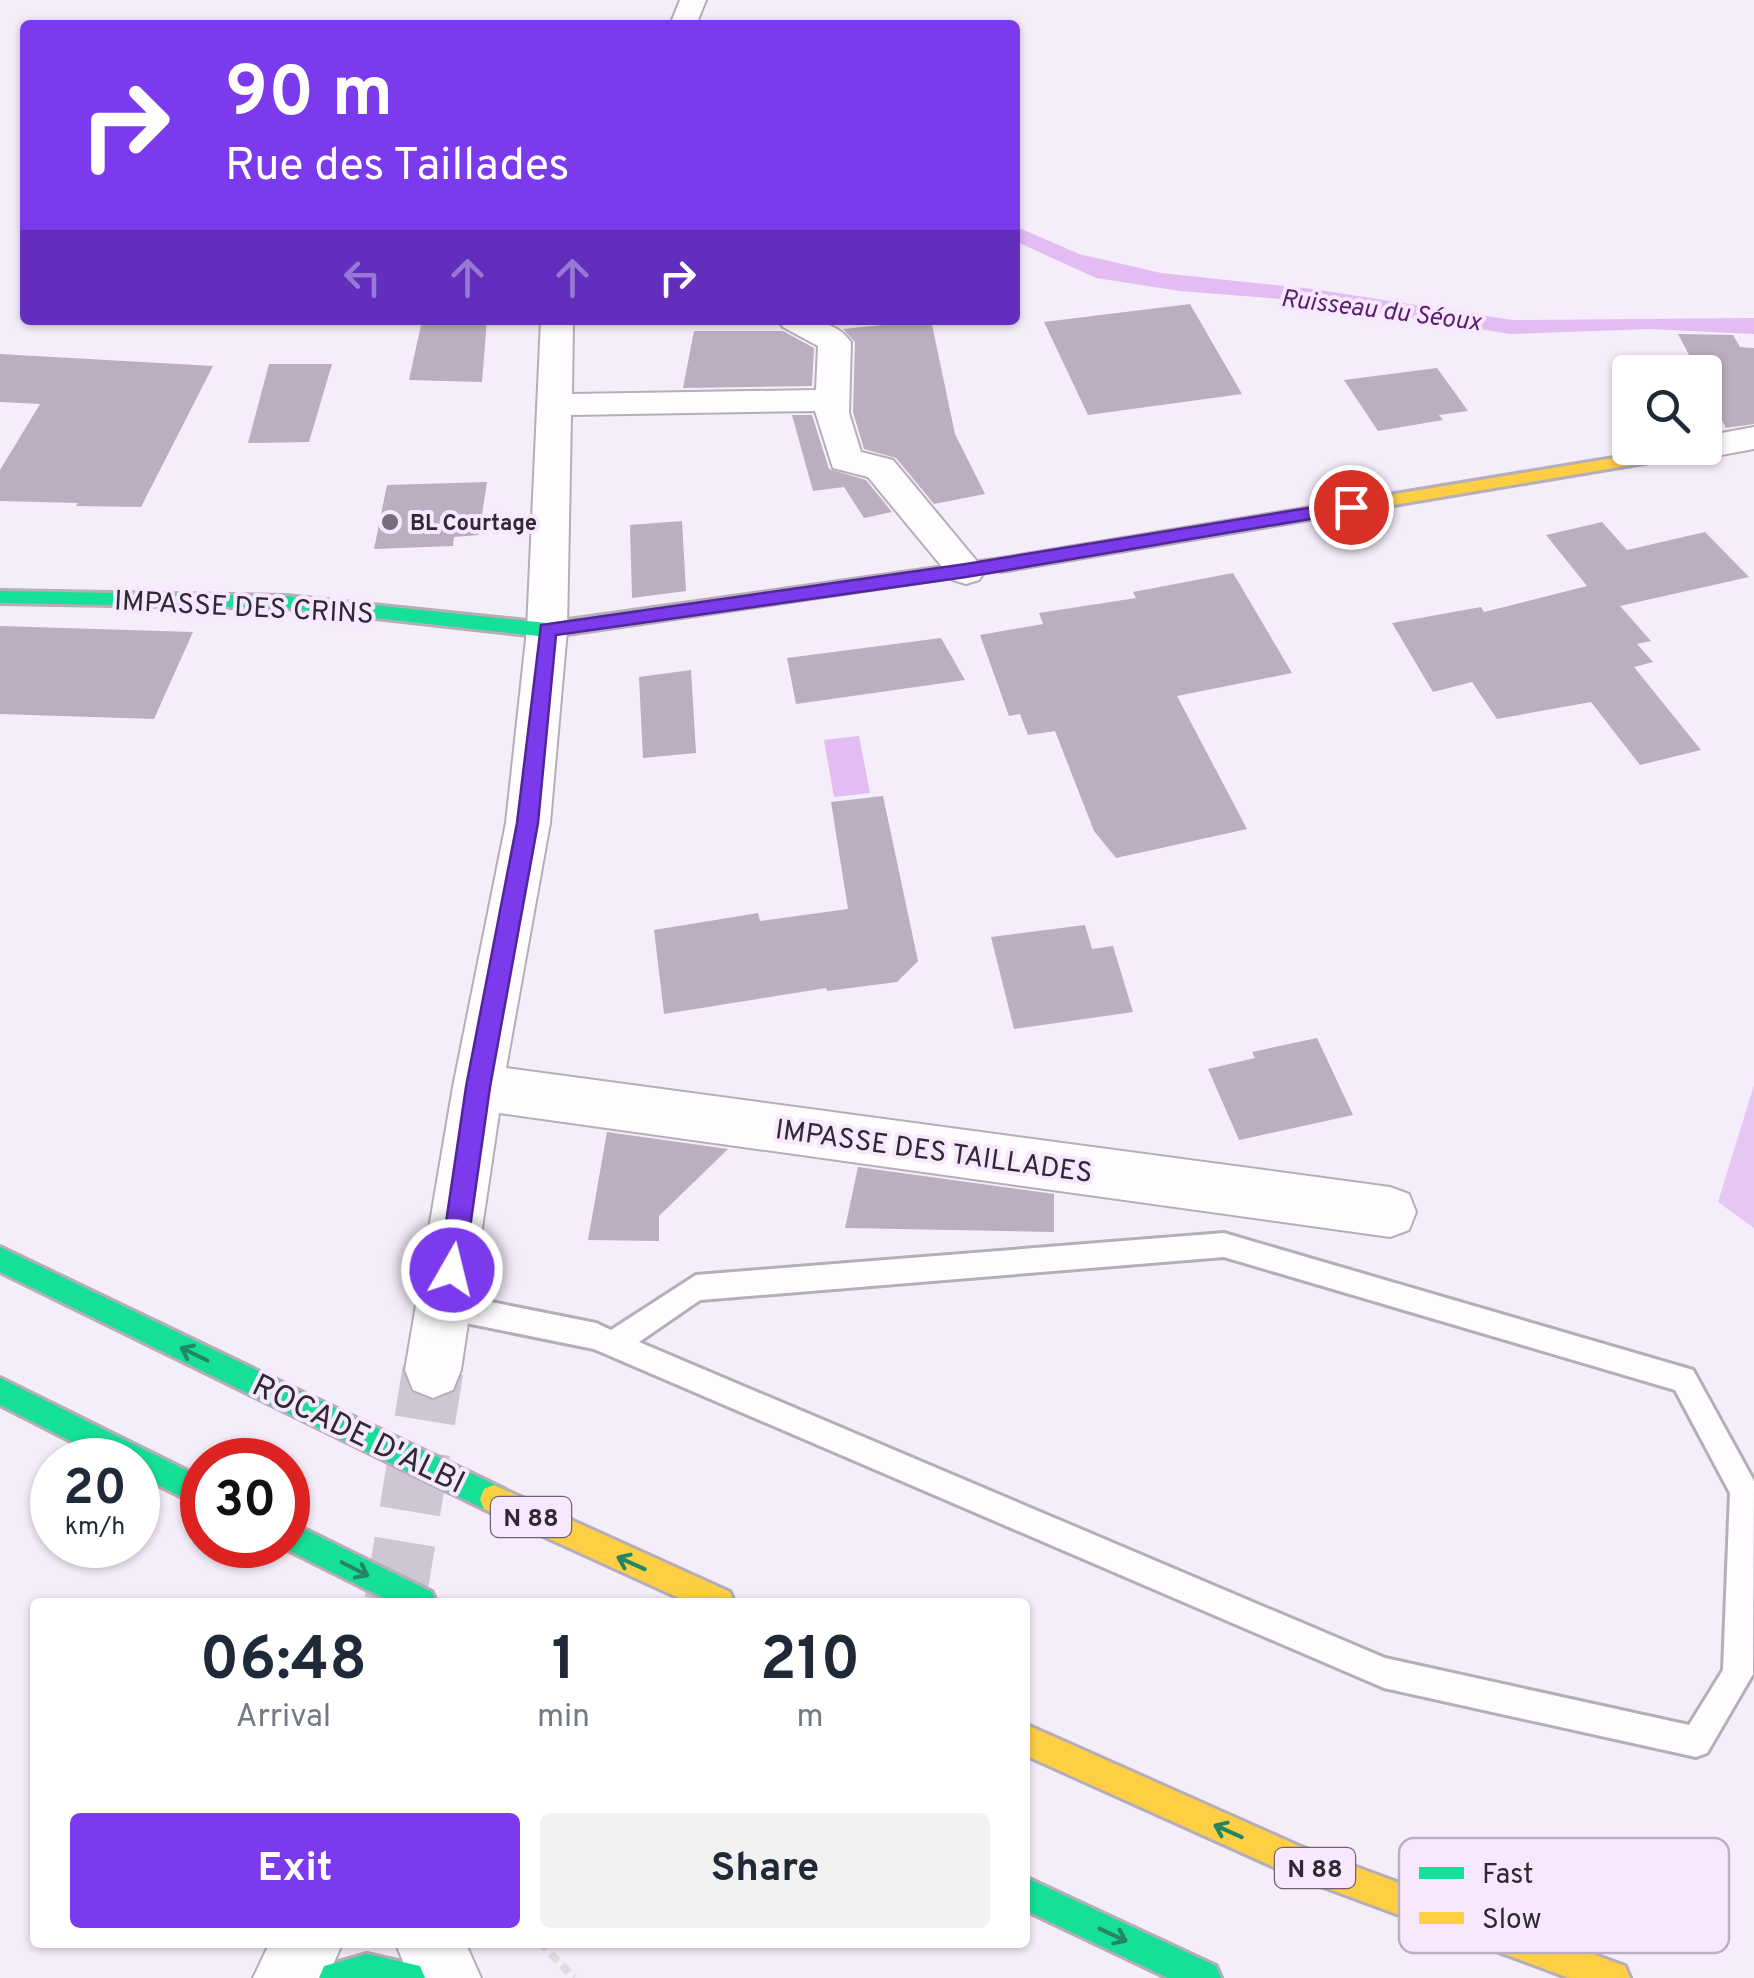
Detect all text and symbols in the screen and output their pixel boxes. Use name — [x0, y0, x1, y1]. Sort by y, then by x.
text: 90 m — [225, 52, 393, 141]
icon: right — [60, 60, 190, 190]
text: Rue des Taillades — [225, 139, 570, 196]
icon: left — [335, 250, 390, 305]
icon: ahead — [440, 250, 495, 305]
icon: ahead — [545, 250, 600, 305]
icon: right — [650, 250, 705, 305]
water label: Ruisseau du Séoux — [1279, 284, 1484, 340]
map controls — [1612, 355, 1722, 465]
button: search — [1612, 355, 1722, 465]
pin — [1309, 465, 1394, 550]
icon: arrive — [1324, 480, 1379, 535]
marker: BL Courtage — [379, 511, 401, 533]
place label: BL Courtage — [410, 511, 537, 538]
street label: IMPASSE DES CRINS — [113, 584, 375, 634]
street label: IMPASSE DES TAILLADES — [773, 1113, 1094, 1193]
position arrow — [400, 1218, 504, 1322]
one-way arrow — [180, 1343, 210, 1362]
street label: ROCADE D'ALBI — [245, 1367, 471, 1504]
speed limit sign: 30 — [180, 1438, 310, 1568]
text: 20 — [63, 1459, 127, 1522]
road number: N 88 — [491, 1497, 571, 1537]
text: km/h — [65, 1512, 125, 1544]
one-way arrow — [617, 1552, 647, 1571]
one-way arrow — [339, 1560, 369, 1579]
text: 06:48 — [200, 1625, 367, 1701]
text: 1 — [552, 1625, 576, 1701]
text: 210 — [760, 1625, 860, 1701]
text: Arrival — [236, 1698, 331, 1738]
text: min — [537, 1698, 590, 1738]
text: m — [797, 1698, 824, 1738]
button: Exit — [70, 1813, 520, 1928]
button: Share — [540, 1813, 990, 1928]
one-way arrow — [1214, 1820, 1244, 1839]
legend — [1399, 1838, 1729, 1953]
road number: N 88 — [1275, 1848, 1355, 1888]
text: Fast — [1482, 1858, 1534, 1894]
text: Slow — [1482, 1903, 1541, 1939]
one-way arrow — [1097, 1926, 1127, 1945]

